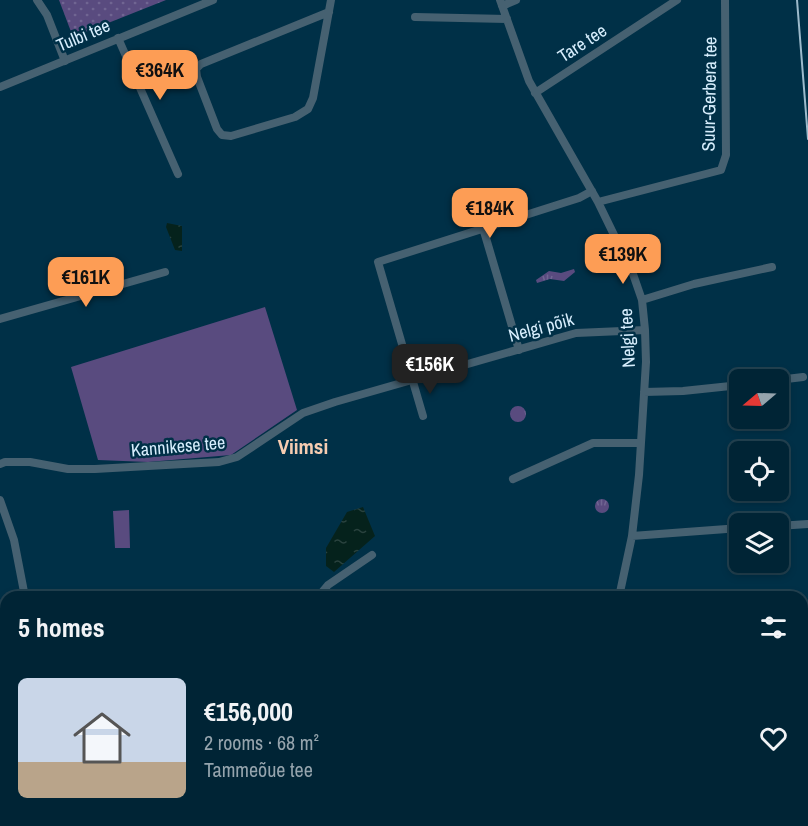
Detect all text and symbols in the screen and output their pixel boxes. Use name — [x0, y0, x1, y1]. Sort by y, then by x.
street label: Tulbi tee — [52, 13, 114, 57]
street label: Tare tee — [553, 18, 611, 68]
street label: Suur-Gerbera tee — [695, 36, 723, 152]
pin: €364K — [118, 50, 202, 101]
text: €364K — [136, 56, 184, 83]
pin: €184K — [448, 188, 532, 239]
text: €184K — [466, 194, 514, 221]
pin: €139K — [581, 234, 665, 285]
text: €139K — [599, 240, 647, 267]
pin: €161K — [44, 257, 128, 308]
text: €161K — [62, 263, 110, 290]
street label: Nelgi põik — [506, 306, 577, 348]
street label: Nelgi tee — [613, 308, 641, 368]
pin: €156K — [388, 344, 472, 395]
text: €156K — [406, 350, 454, 377]
north arrow — [729, 369, 789, 429]
map controls — [729, 369, 789, 573]
street label: Kannikese tee — [130, 429, 226, 463]
district label: Viimsi — [278, 432, 328, 461]
button: locate — [729, 441, 789, 501]
button: layers — [729, 513, 789, 573]
text: 5 homes — [18, 610, 105, 645]
icon: filters — [757, 611, 790, 644]
text: €156,000 — [204, 694, 293, 729]
icon: home — [66, 702, 138, 774]
icon: heart — [757, 722, 790, 755]
text: 2 rooms · 68 m² — [204, 729, 319, 756]
text: Tammeõue tee — [204, 756, 313, 783]

